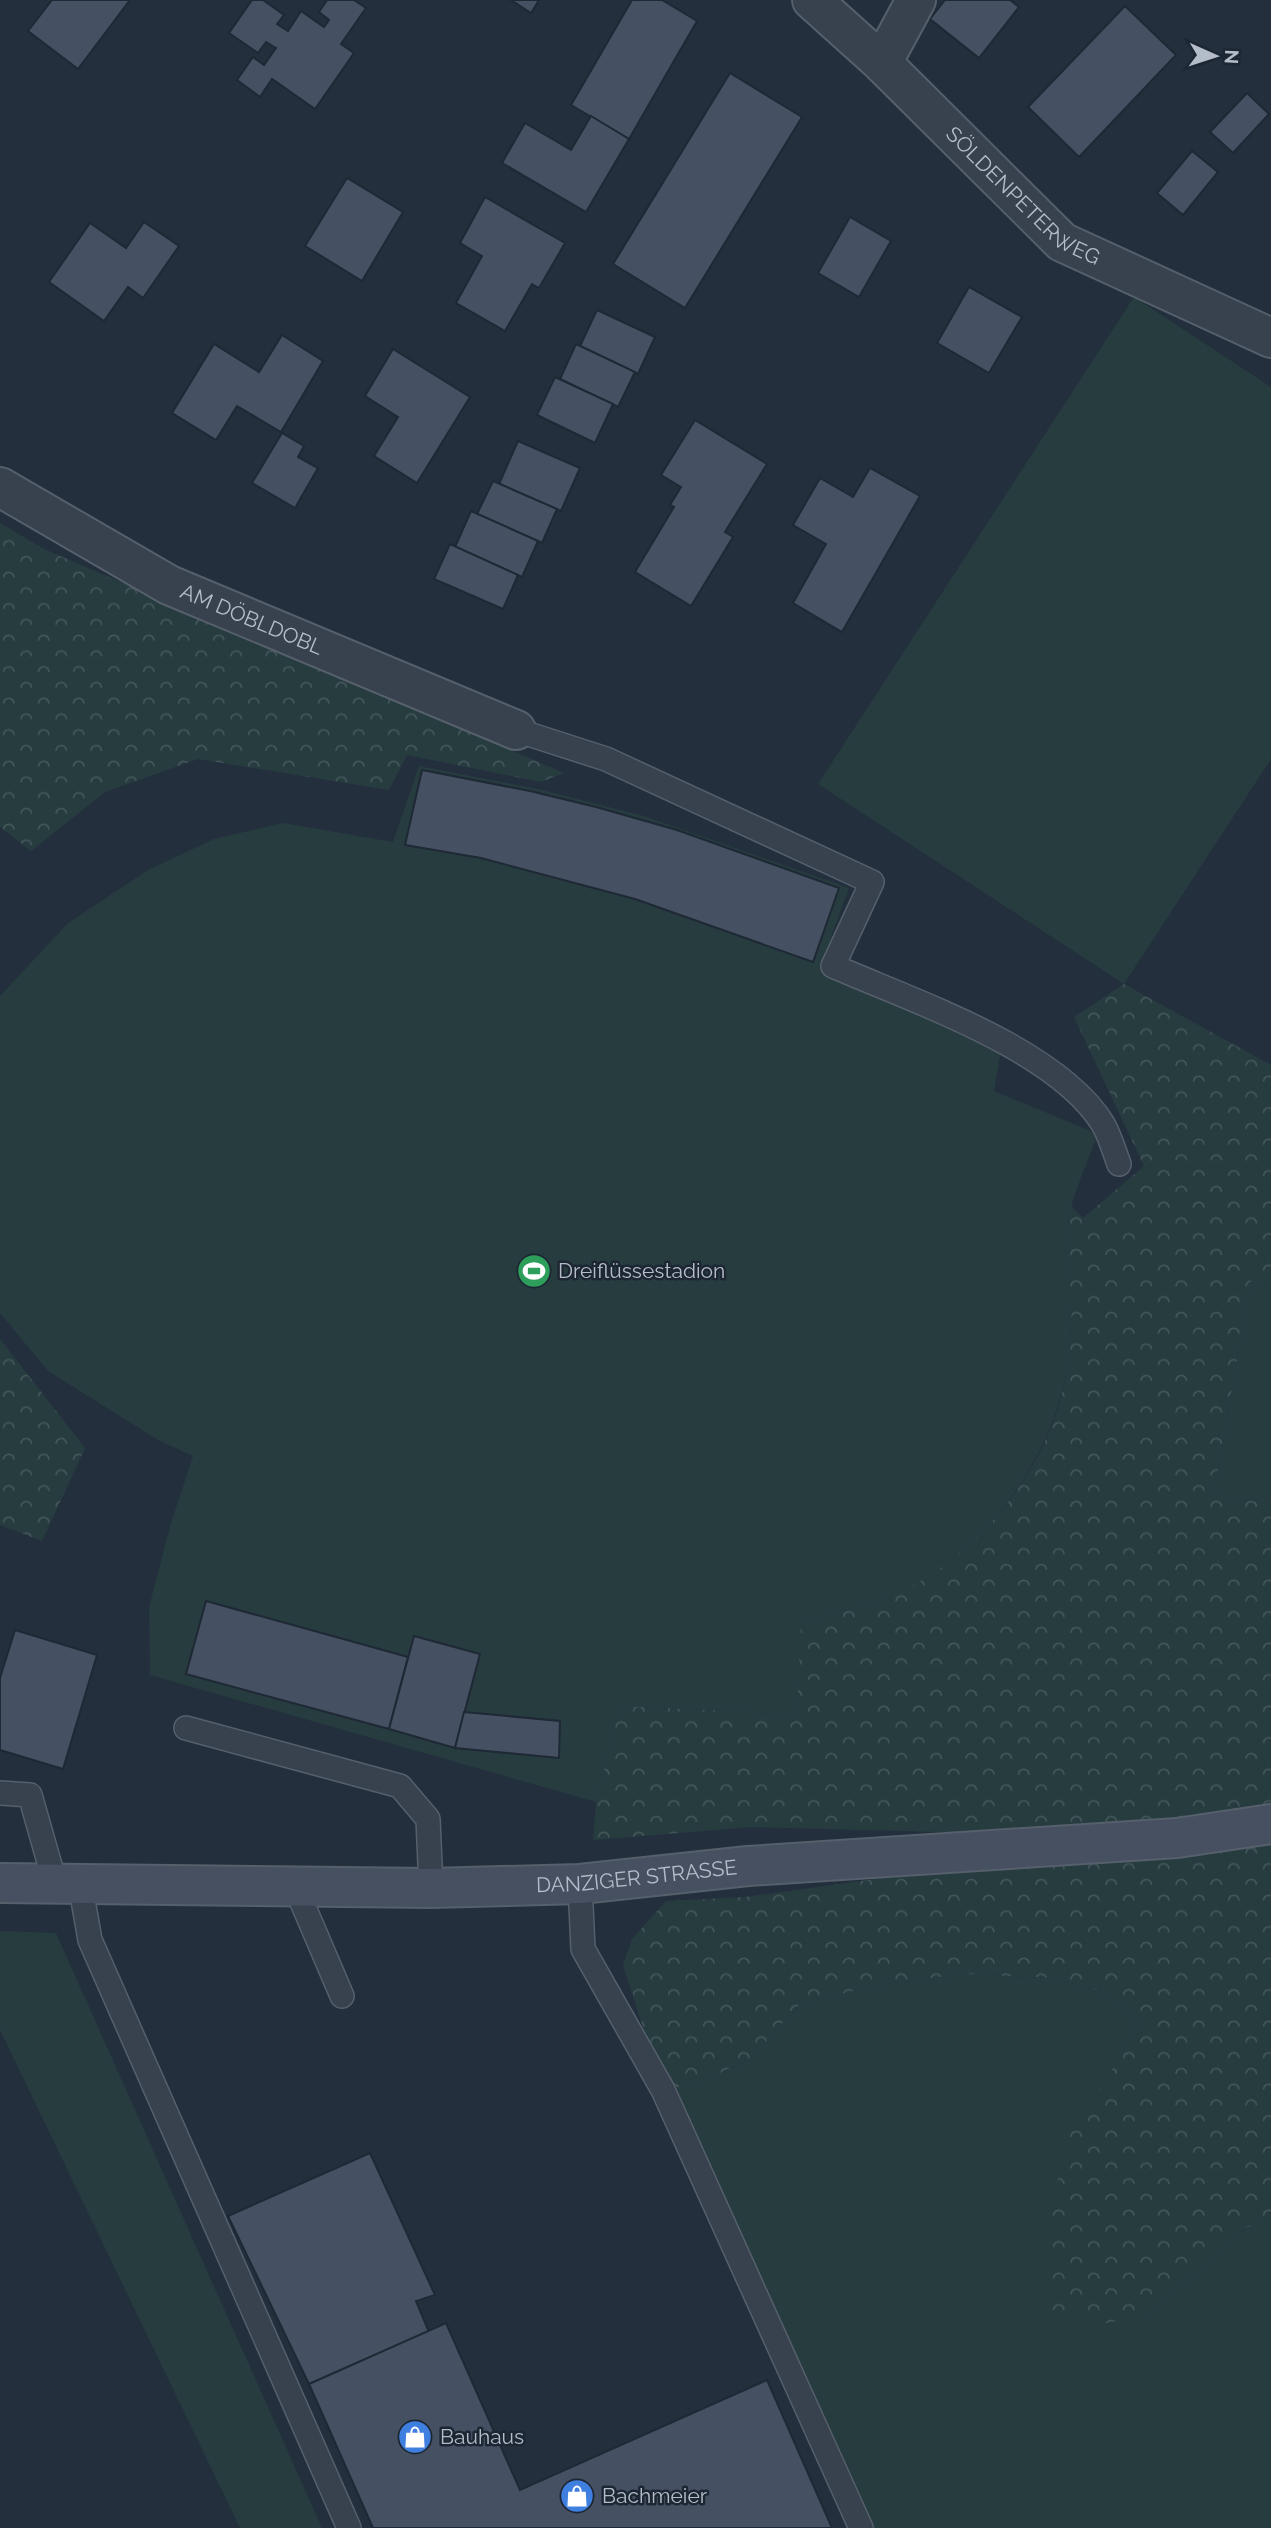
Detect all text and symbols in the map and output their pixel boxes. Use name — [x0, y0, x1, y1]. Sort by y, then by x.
north arrow — [1180, 21, 1250, 91]
text: N — [1221, 49, 1243, 65]
street label: SÖLDENPETERWEG — [941, 121, 1104, 270]
street label: AM DÖBLDOBL — [177, 578, 327, 660]
sports icon: Dreiflüssestadion — [515, 1252, 553, 1290]
place label: Dreiflüssestadion — [558, 1258, 725, 1283]
street label: DANZIGER STRASSE — [536, 1854, 738, 1897]
shop icon: Bauhaus — [396, 2418, 434, 2456]
place label: Bauhaus — [440, 2424, 524, 2449]
shop icon: Bachmeier — [558, 2477, 596, 2515]
place label: Bachmeier — [602, 2483, 708, 2508]

